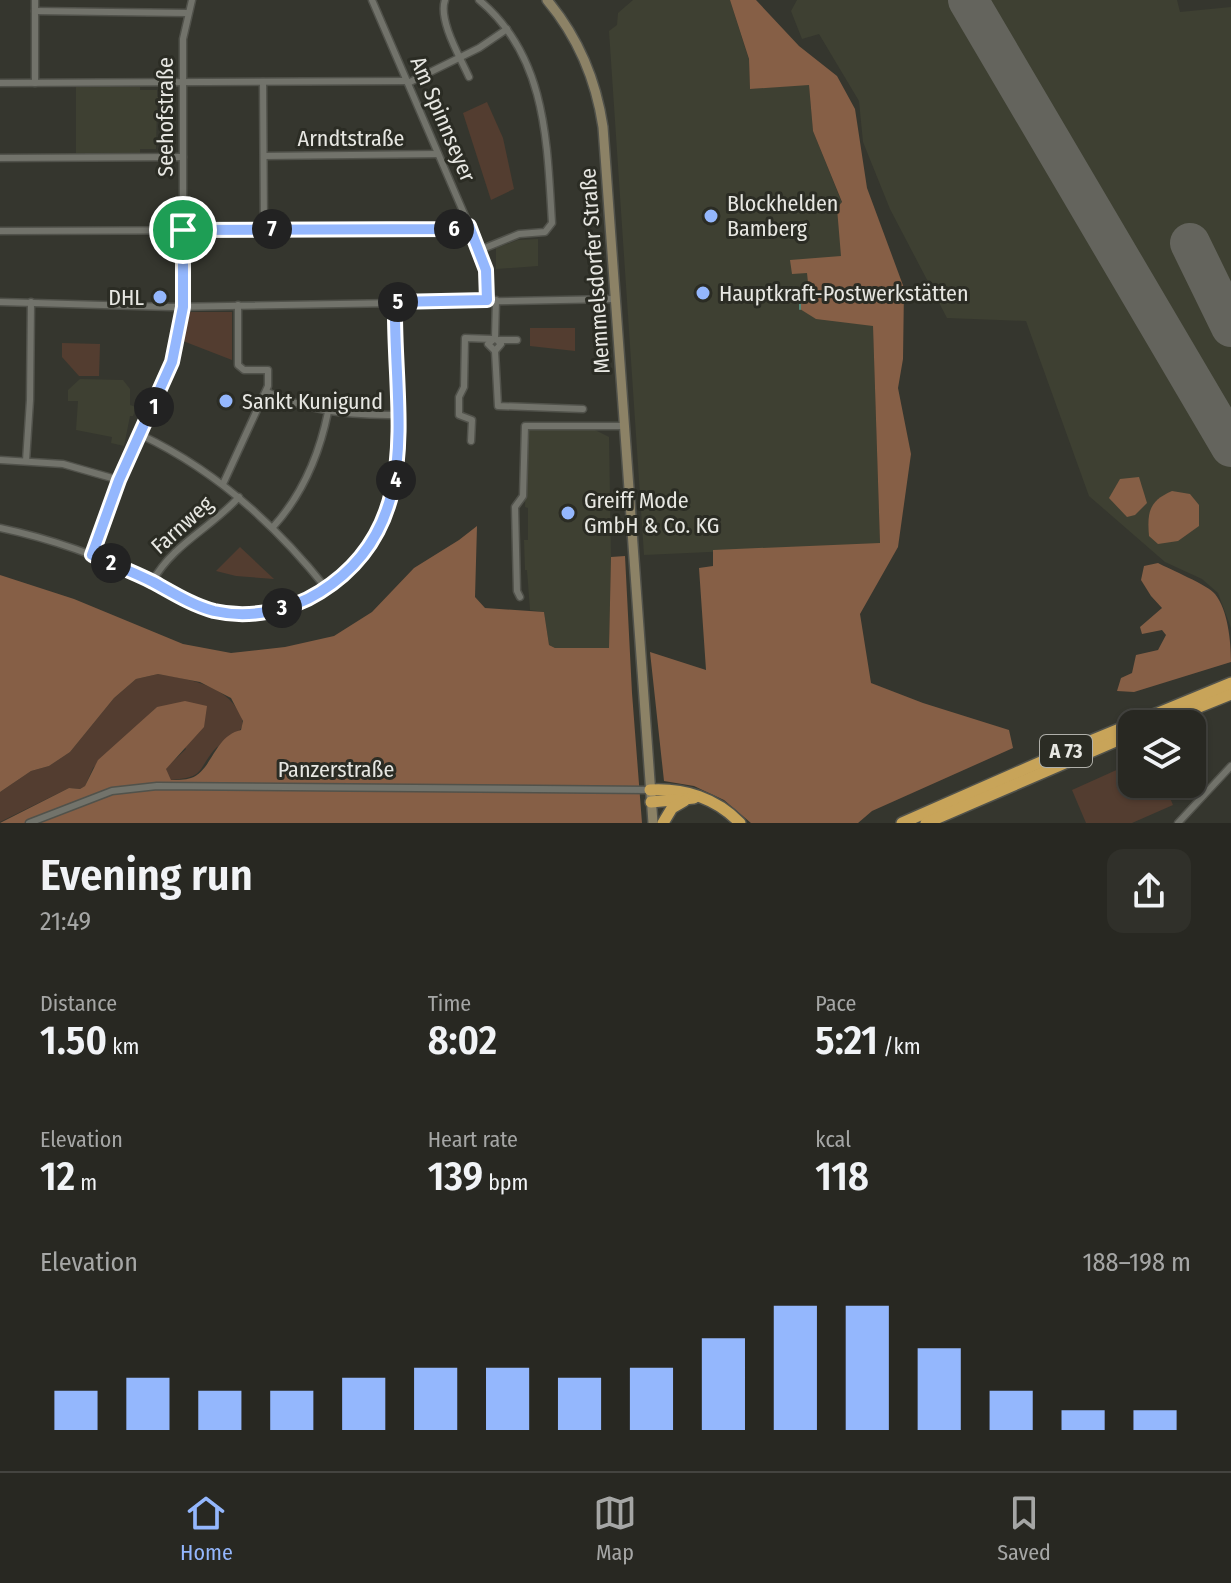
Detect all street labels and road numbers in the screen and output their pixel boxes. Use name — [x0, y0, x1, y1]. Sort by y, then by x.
street label: Am Spinnseyer — [405, 52, 482, 186]
street label: Seehofstraße — [152, 57, 179, 177]
street label: Arndtstraße — [298, 125, 404, 152]
street label: Memmelsdorfer Straße — [574, 167, 616, 375]
street label: Farnweg — [145, 490, 219, 560]
road number: A 73 — [1040, 735, 1092, 767]
street label: Panzerstraße — [278, 756, 394, 783]

